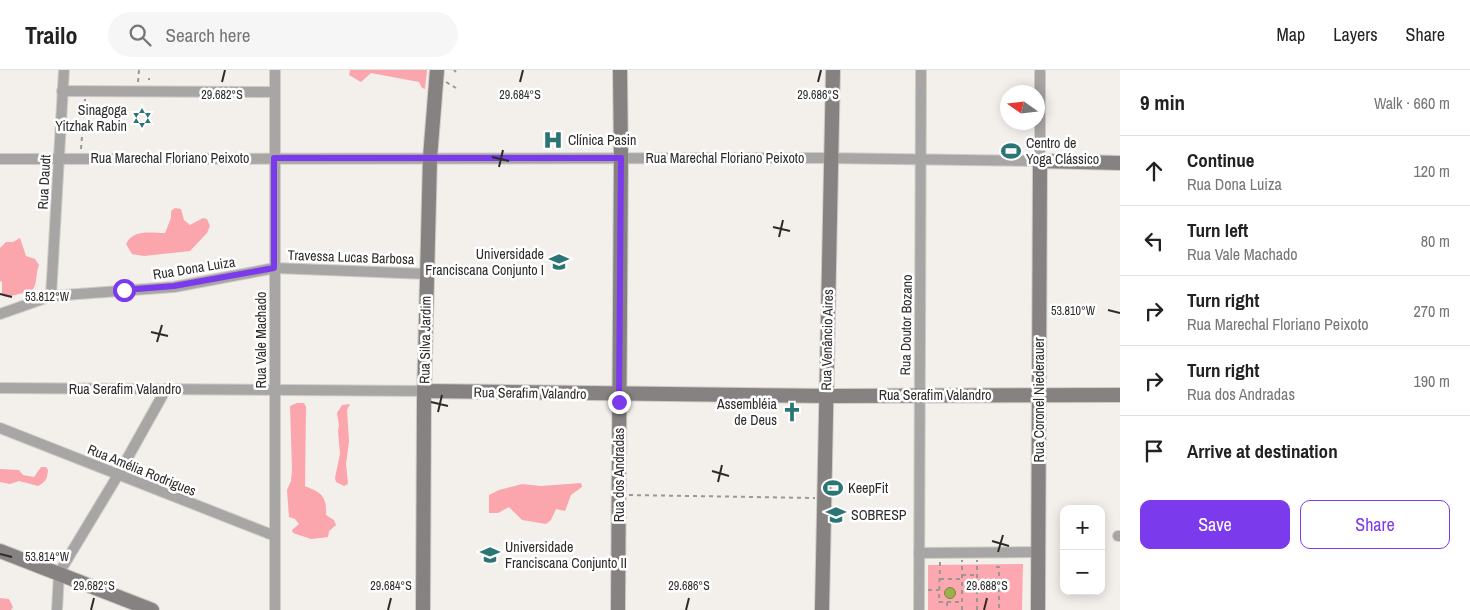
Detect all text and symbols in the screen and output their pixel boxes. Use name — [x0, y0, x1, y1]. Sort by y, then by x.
search box — [108, 12, 458, 57]
text: Trailo — [25, 19, 78, 51]
icon: search — [126, 21, 154, 49]
text: Search here — [166, 22, 250, 48]
text: Map — [1277, 22, 1305, 47]
text: Layers — [1333, 22, 1378, 47]
text: Share — [1406, 22, 1445, 47]
north arrow — [1000, 85, 1045, 130]
text: 29.682°S — [201, 87, 243, 103]
text: 29.684°S — [499, 87, 541, 103]
text: 29.686°S — [797, 87, 839, 103]
text: 9 min — [1140, 88, 1185, 117]
text: Walk · 660 m — [1374, 92, 1450, 114]
place label: Sinagoga Yitzhak Rabin — [55, 101, 128, 135]
synagogue icon: Sinagoga Yitzhak Rabin — [131, 107, 153, 129]
hospital icon: Clínica Pasin — [542, 129, 564, 151]
place label: Clínica Pasin — [568, 131, 636, 149]
place label: Centro de Yoga Clássico — [1026, 134, 1099, 168]
sports icon: Centro de Yoga Clássico — [1000, 140, 1022, 162]
text: Continue — [1187, 147, 1255, 173]
street label: Rua Marechal Floriano Peixoto — [91, 149, 249, 167]
street label: Rua Marechal Floriano Peixoto — [646, 149, 804, 167]
street label: Rua Daudt — [34, 154, 54, 210]
icon: ahead — [1140, 157, 1168, 185]
text: 120 m — [1414, 160, 1450, 182]
text: Rua Dona Luiza — [1187, 173, 1282, 195]
text: Turn left — [1187, 217, 1248, 243]
icon: left — [1140, 227, 1168, 255]
text: 80 m — [1421, 230, 1450, 252]
text: Rua Vale Machado — [1187, 243, 1298, 265]
place label: Universidade Franciscana Conjunto I — [425, 245, 544, 279]
street label: Travessa Lucas Barbosa — [287, 246, 415, 268]
school or university icon: Universidade Franciscana Conjunto I — [548, 251, 570, 273]
street label: Rua Dona Luiza — [152, 253, 237, 283]
street label: Rua Doutor Bozano — [896, 274, 916, 376]
route start — [113, 279, 136, 302]
text: Turn right — [1187, 287, 1259, 313]
text: 53.812°W — [25, 289, 70, 305]
street label: Rua Venâncio Aires — [817, 289, 837, 391]
street label: Rua Vale Machado — [252, 292, 270, 388]
street label: Rua Silva Jardim — [415, 296, 435, 384]
icon: right — [1140, 297, 1168, 325]
text: 270 m — [1414, 300, 1450, 322]
text: 53.810°W — [1051, 303, 1096, 319]
text: Rua Marechal Floriano Peixoto — [1187, 313, 1369, 335]
street label: Rua Coronel Niederauer — [1030, 337, 1048, 463]
text: Turn right — [1187, 357, 1259, 383]
icon: right — [1140, 367, 1168, 395]
text: 190 m — [1414, 370, 1450, 392]
street label: Rua Serafim Valandro — [69, 380, 181, 398]
street label: Rua Serafim Valandro — [473, 383, 587, 403]
text: Rua dos Andradas — [1187, 383, 1295, 405]
street label: Rua Serafim Valandro — [879, 386, 991, 404]
route end — [608, 391, 631, 414]
place label: Assembléia de Deus — [716, 395, 778, 429]
church icon: Assembléia de Deus — [781, 401, 803, 423]
street label: Rua dos Andradas — [610, 428, 628, 522]
icon: arrive — [1140, 437, 1168, 465]
text: Arrive at destination — [1187, 438, 1338, 464]
street label: Rua Amélia Rodrigues — [85, 440, 199, 500]
sports icon: KeepFit — [822, 477, 844, 499]
place label: KeepFit — [848, 479, 888, 497]
button: Save — [1140, 500, 1290, 549]
button: Share — [1300, 500, 1450, 549]
school or university icon: SOBRESP — [825, 504, 847, 526]
map controls — [1060, 505, 1105, 595]
button: + — [1060, 505, 1105, 550]
place label: SOBRESP — [851, 506, 907, 524]
place label: Universidade Franciscana Conjunto II — [505, 538, 627, 572]
school or university icon: Universidade Franciscana Conjunto II — [479, 544, 501, 566]
text: 53.814°W — [25, 549, 70, 565]
button: − — [1060, 550, 1105, 595]
text: 29.682°S — [73, 578, 115, 594]
text: 29.684°S — [370, 578, 412, 594]
text: 29.686°S — [668, 578, 710, 594]
text: 29.688°S — [966, 578, 1008, 594]

